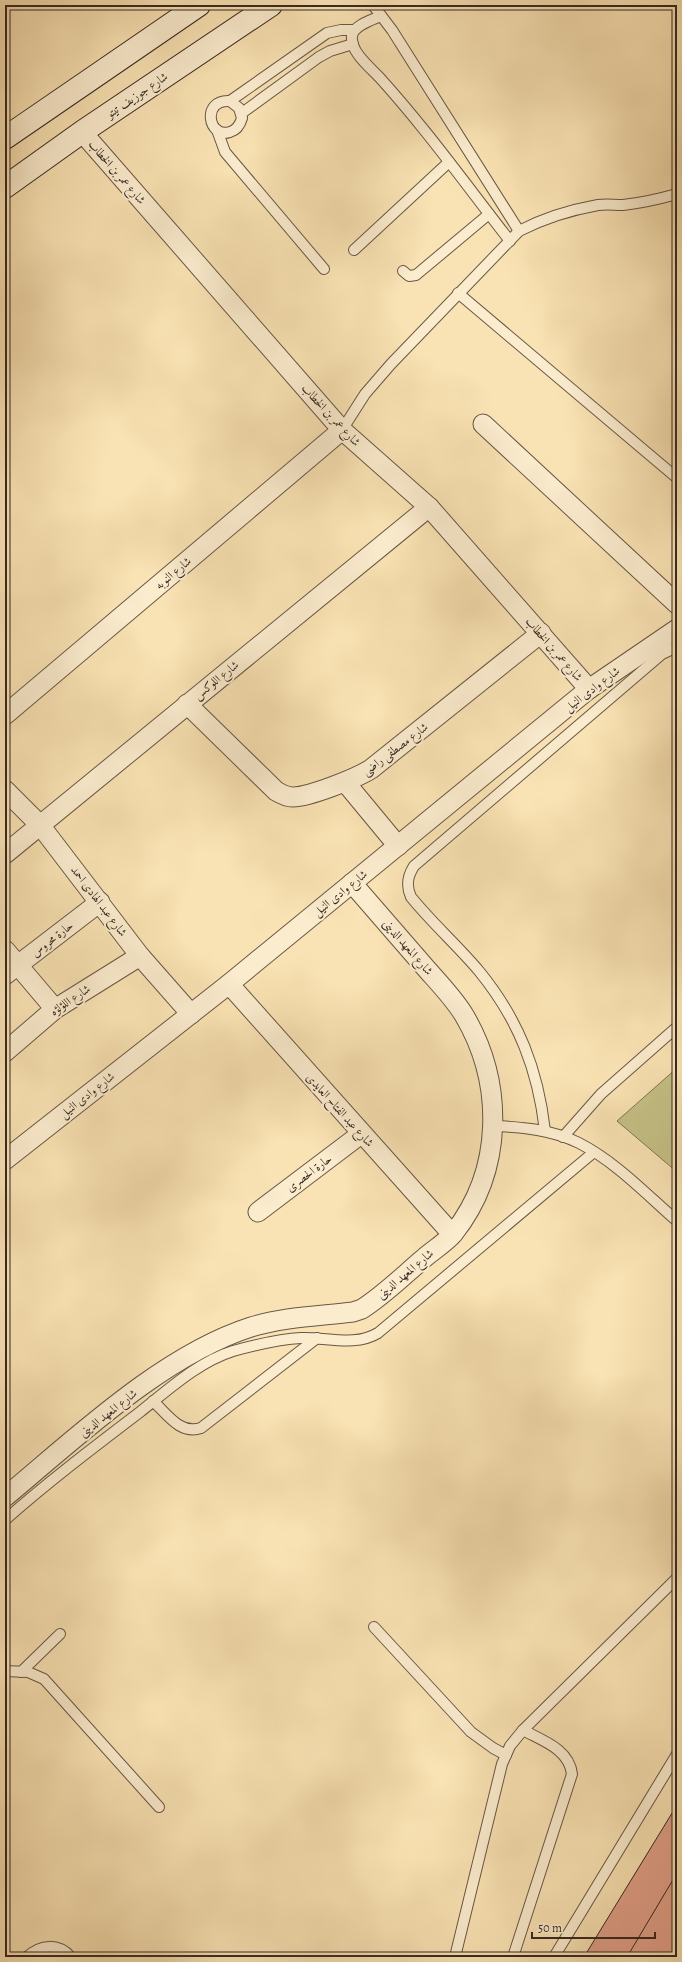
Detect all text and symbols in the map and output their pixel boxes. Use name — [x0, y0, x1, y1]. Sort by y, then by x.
street label: شارع جوزيف تيتو — [102, 68, 173, 125]
street label: شارع عمر بن الخطاب — [82, 136, 149, 210]
street label: شارع عمر بن الخطاب — [296, 380, 364, 452]
street label: شارع النوبه — [151, 553, 197, 595]
street label: شارع عمر بن الخطاب — [519, 613, 586, 687]
street label: شارع اللوكس — [190, 657, 244, 706]
street label: شارع وادى النيل — [561, 663, 625, 718]
street label: شارع مصطفى راضى — [359, 719, 433, 782]
street label: شارع عبد الهادى احمد — [65, 862, 131, 942]
street label: شارع وادى النيل — [309, 866, 373, 922]
street label: شارع المعهد الدينى — [377, 916, 437, 981]
street label: حارة محروس — [27, 917, 77, 961]
street label: شارع اللؤلؤه — [47, 981, 95, 1022]
street label: شارع وادى النيل — [56, 1068, 120, 1124]
street label: شارع عبد الفتاح العايدى — [300, 1070, 377, 1152]
street label: حارة الحصرى — [283, 1150, 335, 1196]
street label: شارع المعهد الدينى — [373, 1245, 439, 1305]
street label: شارع المعهد الدينى — [76, 1385, 142, 1443]
scale bar — [532, 1914, 655, 1940]
text: 50 m — [538, 1920, 562, 1936]

